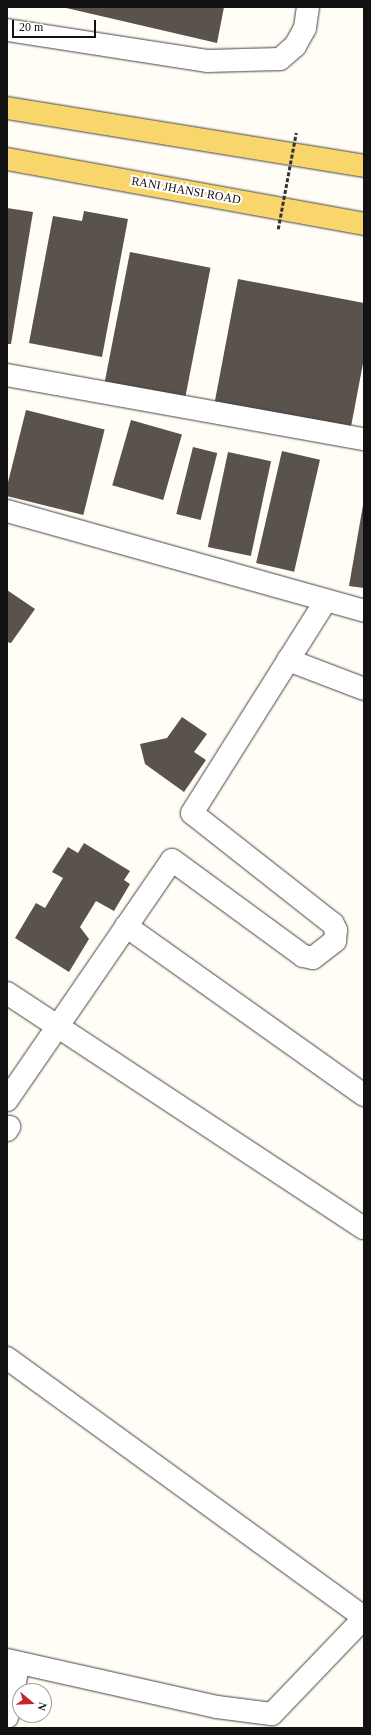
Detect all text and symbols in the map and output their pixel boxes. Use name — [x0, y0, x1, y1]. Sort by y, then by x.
scale bar — [14, 12, 98, 38]
text: 20 m — [19, 20, 43, 34]
street label: RANI JHANSI ROAD — [130, 174, 242, 208]
north arrow — [12, 1683, 52, 1723]
text: N — [35, 1701, 49, 1712]

